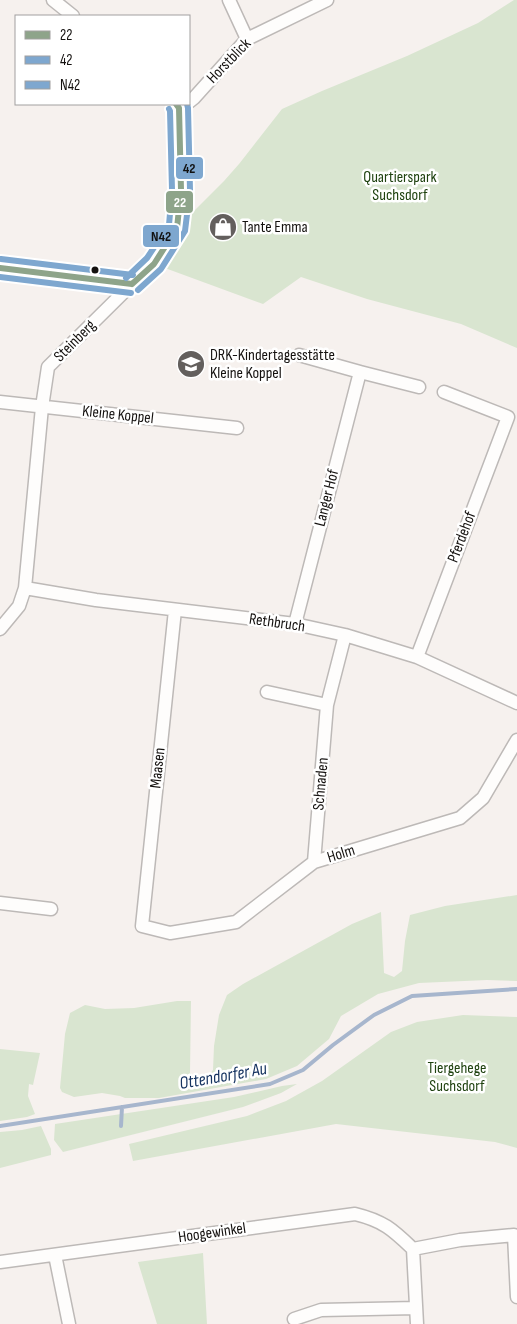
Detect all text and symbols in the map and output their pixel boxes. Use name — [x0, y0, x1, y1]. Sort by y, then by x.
legend — [15, 15, 190, 105]
text: 22 — [60, 26, 72, 45]
street label: Horstblick — [203, 35, 255, 87]
text: 42 — [60, 51, 73, 70]
text: N42 — [60, 76, 80, 95]
line badge: 42 — [175, 156, 204, 180]
text: 42 — [183, 160, 195, 177]
park label: Quartierspark Suchsdorf — [363, 168, 437, 205]
line badge: 22 — [165, 190, 194, 214]
text: 22 — [174, 194, 186, 211]
shop icon: Tante Emma — [208, 212, 238, 242]
place label: Tante Emma — [242, 218, 308, 237]
line badge: N42 — [142, 224, 180, 248]
text: N42 — [151, 228, 171, 245]
unlabelled marker — [90, 265, 100, 275]
street label: Steinberg — [50, 316, 100, 366]
place label: DRK-Kindertagesstätte Kleine Koppel — [210, 346, 335, 383]
school or university icon: DRK-Kindertagesstätte Kleine Koppel — [176, 349, 206, 379]
street label: Kleine Koppel — [81, 402, 155, 428]
street label: Langer Hof — [311, 467, 343, 529]
street label: Pferdehof — [444, 508, 481, 565]
street label: Rethbruch — [248, 610, 306, 636]
street label: Maasen — [146, 747, 170, 789]
street label: Schnaden — [309, 757, 333, 811]
street label: Holm — [325, 841, 357, 867]
water label: Ottendorfer Au — [178, 1058, 269, 1094]
park label: Tiergehege Suchsdorf — [428, 1059, 486, 1096]
street label: Hoogewinkel — [177, 1219, 247, 1247]

